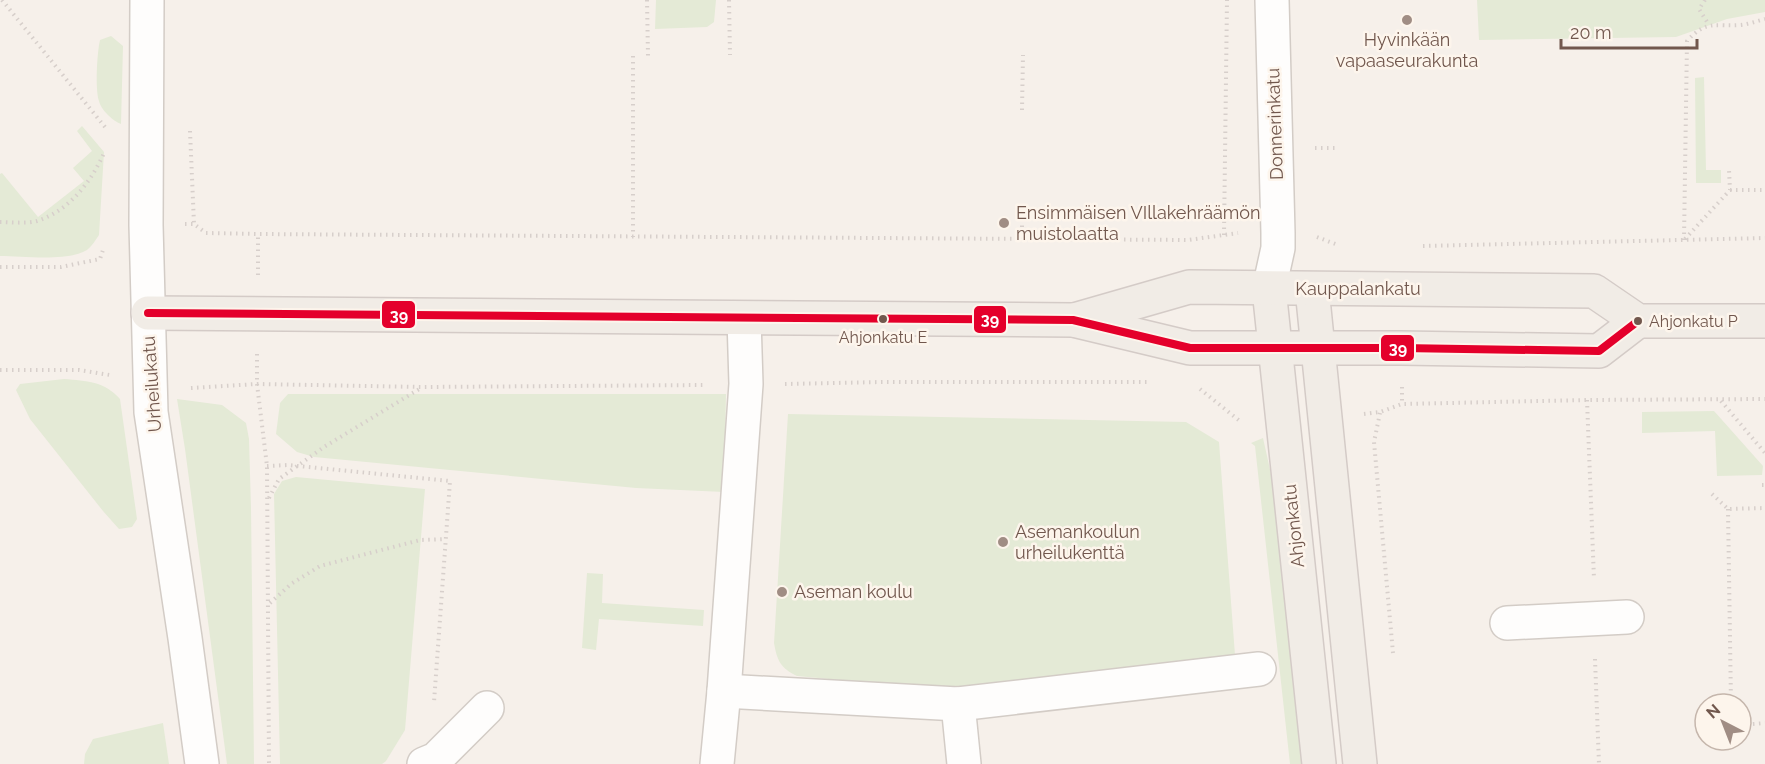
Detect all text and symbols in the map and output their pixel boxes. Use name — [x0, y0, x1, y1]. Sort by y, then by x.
scale bar — [1561, 12, 1698, 50]
marker: Hyvinkään vapaaseurakunta — [1400, 13, 1414, 27]
text: 20 m — [1570, 22, 1612, 43]
place label: Hyvinkään vapaaseurakunta — [1336, 29, 1478, 71]
street label: Donnerinkatu — [1262, 68, 1287, 180]
place label: Ensimmäisen VIllakehräämön muistolaatta — [1016, 202, 1261, 244]
marker: Ensimmäisen VIllakehräämön muistolaatta — [997, 216, 1011, 230]
street label: Kauppalankatu — [1295, 278, 1421, 299]
line badge: 39 — [381, 300, 416, 329]
line badge: 39 — [973, 305, 1007, 334]
text: 39 — [390, 306, 408, 325]
text: 39 — [981, 310, 999, 329]
place label: Ahjonkatu P — [1649, 312, 1738, 331]
marker: Ahjonkatu E — [877, 313, 889, 325]
marker: Ahjonkatu P — [1632, 315, 1644, 327]
place label: Ahjonkatu E — [839, 328, 927, 347]
line badge: 39 — [1380, 334, 1415, 362]
street label: Urheilukatu — [138, 335, 165, 433]
text: 39 — [1389, 339, 1407, 358]
street label: Ahjonkatu — [1279, 483, 1308, 569]
place label: Asemankoulun urheilukenttä — [1015, 521, 1140, 563]
marker: Asemankoulun urheilukenttä — [996, 535, 1010, 549]
place label: Aseman koulu — [794, 581, 913, 602]
marker: Aseman koulu — [775, 585, 789, 599]
north arrow — [1693, 692, 1753, 752]
text: N — [1702, 700, 1724, 722]

